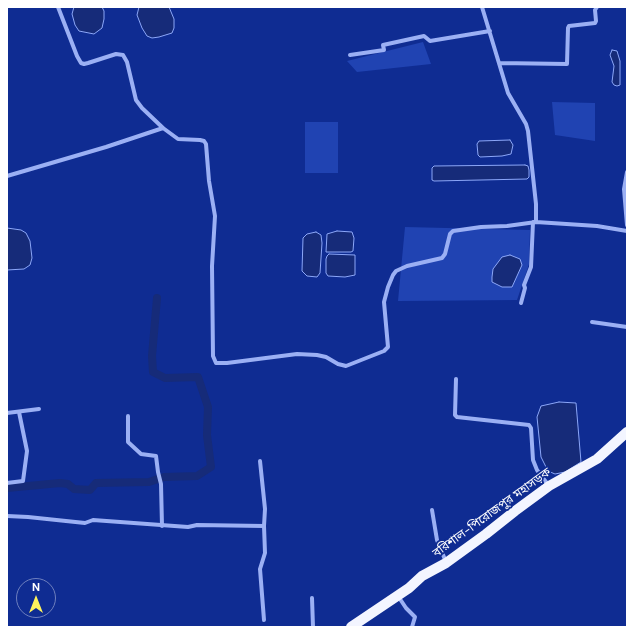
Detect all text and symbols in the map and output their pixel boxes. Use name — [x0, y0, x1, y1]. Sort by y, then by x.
street label: বরিশাল-পিরোজপুর মহাসড়ক — [430, 465, 554, 561]
north arrow — [16, 578, 56, 618]
text: N — [32, 580, 40, 594]

